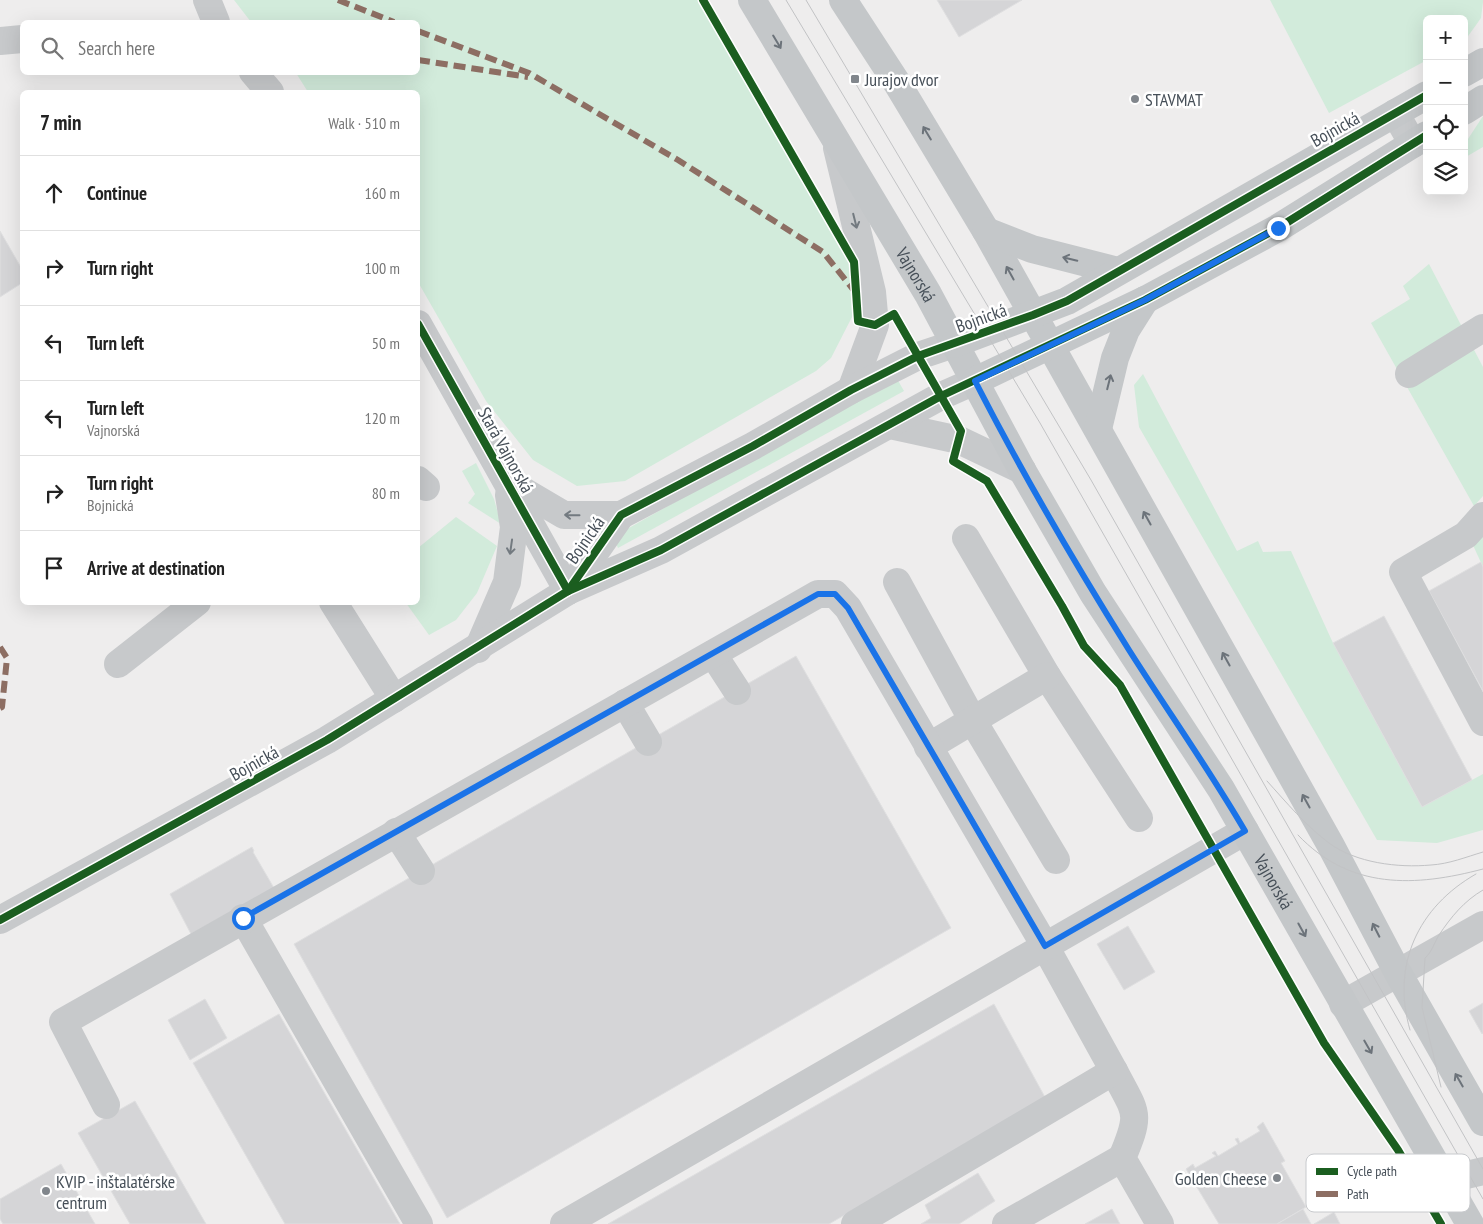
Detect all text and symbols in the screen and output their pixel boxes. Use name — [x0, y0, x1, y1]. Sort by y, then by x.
map controls — [1423, 15, 1468, 195]
button: + — [1423, 15, 1468, 60]
search box — [20, 20, 420, 75]
icon: search — [38, 34, 66, 62]
one-way arrow — [773, 34, 783, 48]
text: Search here — [78, 36, 155, 60]
button: − — [1423, 60, 1468, 105]
place label: Jurajov dvor — [864, 68, 939, 91]
marker: Jurajov dvor — [849, 73, 861, 85]
place label: STAVMAT — [1145, 88, 1203, 111]
marker: STAVMAT — [1129, 93, 1141, 105]
button: locate — [1423, 105, 1468, 150]
street label: Bojnická — [1306, 106, 1364, 152]
text: 7 min — [40, 109, 82, 136]
text: Walk · 510 m — [328, 113, 400, 133]
one-way arrow — [921, 127, 931, 141]
button: layers — [1423, 150, 1468, 195]
icon: ahead — [40, 179, 68, 207]
text: Continue — [87, 181, 147, 205]
text: 160 m — [365, 183, 400, 203]
one-way arrow — [851, 212, 860, 228]
route end — [1267, 217, 1290, 240]
street label: Vajnorská — [891, 242, 942, 306]
icon: right — [40, 254, 68, 282]
one-way arrow — [1063, 254, 1079, 263]
text: Turn right — [87, 256, 153, 280]
text: 100 m — [365, 258, 400, 278]
one-way arrow — [1004, 266, 1014, 281]
street label: Bojnická — [952, 298, 1010, 338]
icon: left — [40, 329, 68, 357]
text: Turn left — [87, 331, 144, 355]
text: 50 m — [372, 333, 400, 353]
one-way arrow — [1105, 374, 1114, 390]
text: Turn left — [87, 396, 144, 420]
street label: Stará Vajnorská — [473, 403, 539, 497]
icon: left — [40, 404, 68, 432]
text: 120 m — [365, 408, 400, 428]
text: Vajnorská — [87, 420, 140, 440]
text: Turn right — [87, 471, 153, 495]
icon: right — [40, 479, 68, 507]
text: 80 m — [372, 483, 400, 503]
text: Bojnická — [87, 495, 134, 515]
one-way arrow — [565, 510, 581, 520]
one-way arrow — [1142, 510, 1152, 525]
street label: Bojnická — [561, 512, 609, 568]
one-way arrow — [506, 538, 516, 554]
icon: arrive — [40, 554, 68, 582]
text: Arrive at destination — [87, 556, 225, 580]
one-way arrow — [1221, 653, 1231, 667]
street label: Bojnická — [225, 740, 283, 786]
one-way arrow — [1301, 794, 1311, 809]
street label: Vajnorská — [1249, 849, 1299, 913]
route start — [232, 907, 255, 930]
one-way arrow — [1297, 923, 1307, 937]
one-way arrow — [1371, 923, 1380, 938]
one-way arrow — [1363, 1039, 1373, 1053]
one-way arrow — [1453, 1073, 1463, 1087]
legend — [1306, 1154, 1470, 1212]
text: Cycle path — [1347, 1162, 1397, 1180]
place label: Golden Cheese — [1175, 1167, 1267, 1190]
place label: KVIP - inštalatérske centrum — [56, 1170, 175, 1214]
marker: Golden Cheese — [1271, 1172, 1283, 1184]
marker: KVIP - inštalatérske centrum — [40, 1185, 52, 1197]
text: Path — [1347, 1185, 1369, 1203]

